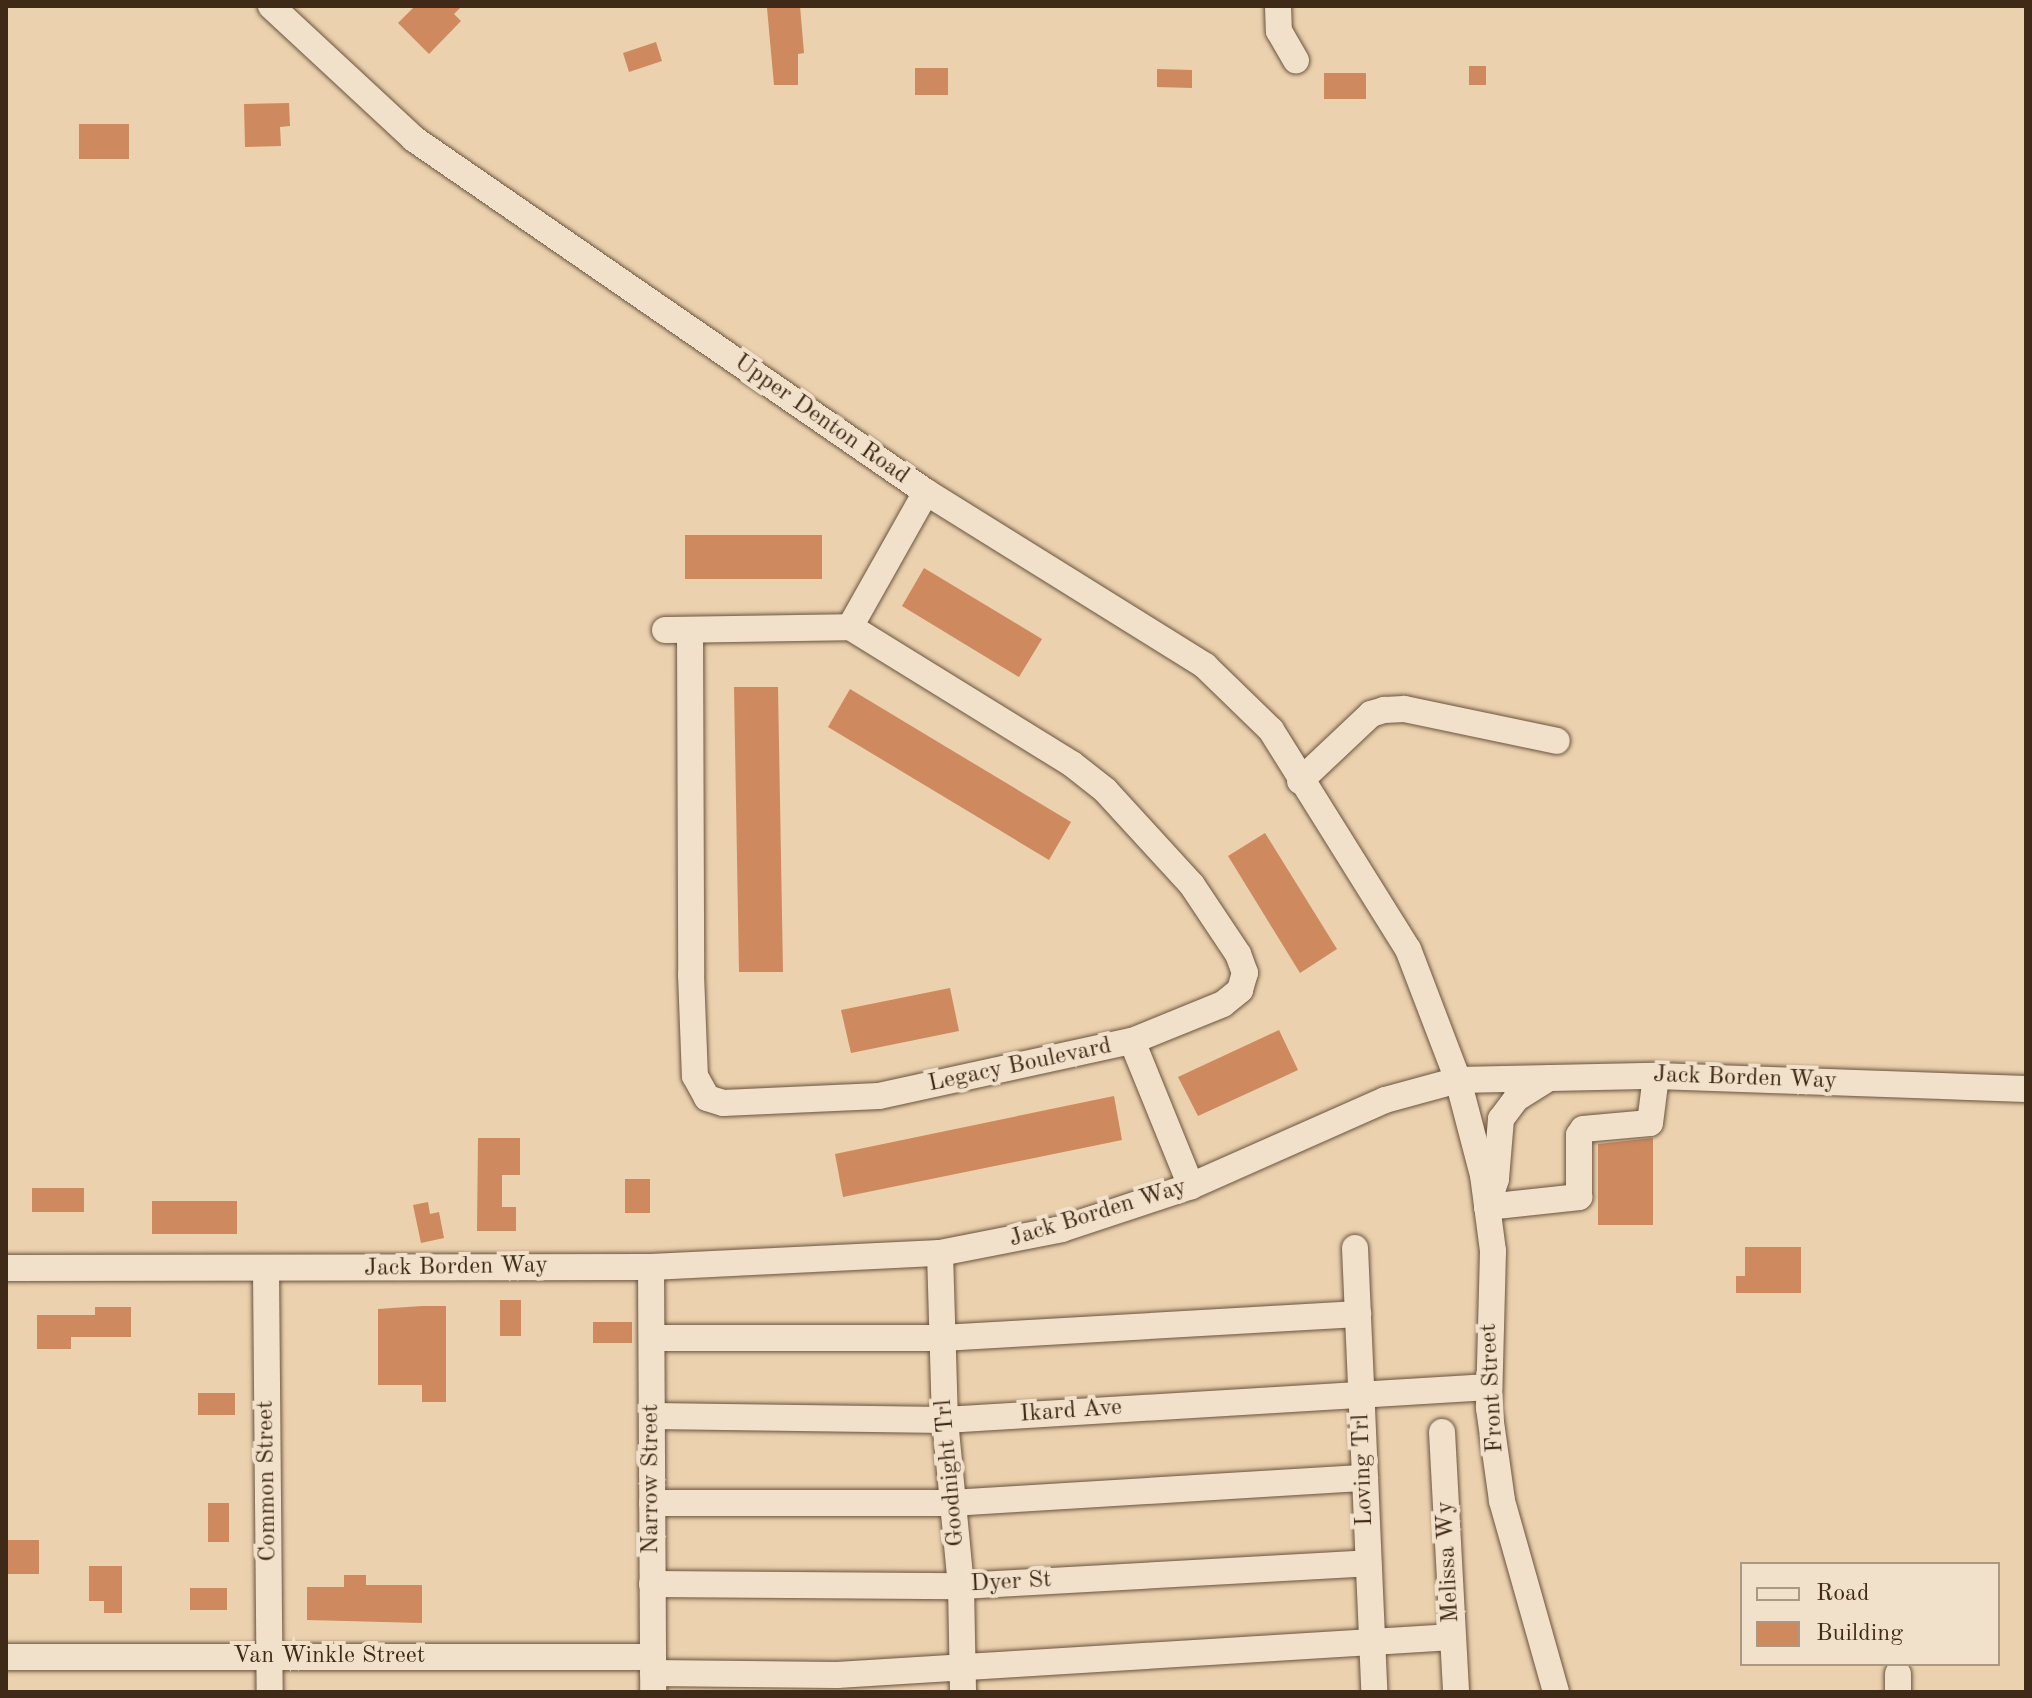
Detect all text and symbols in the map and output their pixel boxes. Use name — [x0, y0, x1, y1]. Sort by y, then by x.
street label: Upper Denton Road — [728, 349, 914, 491]
street label: Legacy Boulevard — [926, 1032, 1114, 1100]
street label: Jack Borden Way — [1653, 1061, 1837, 1097]
street label: Jack Borden Way — [1006, 1173, 1190, 1255]
street label: Jack Borden Way — [364, 1252, 548, 1284]
street label: Front Street — [1475, 1323, 1511, 1453]
street label: Ikard Ave — [1019, 1394, 1123, 1430]
street label: Goodnight Trl — [930, 1398, 972, 1548]
street label: Common Street — [252, 1400, 284, 1562]
street label: Narrow Street — [638, 1404, 666, 1554]
street label: Loving Trl — [1348, 1413, 1380, 1527]
street label: Melissa Wy — [1431, 1500, 1467, 1624]
legend — [1740, 1562, 2000, 1666]
street label: Dyer St — [970, 1566, 1052, 1600]
text: Road — [1816, 1582, 1869, 1606]
text: Building — [1816, 1622, 1903, 1646]
street label: Van Winkle Street — [233, 1643, 425, 1671]

